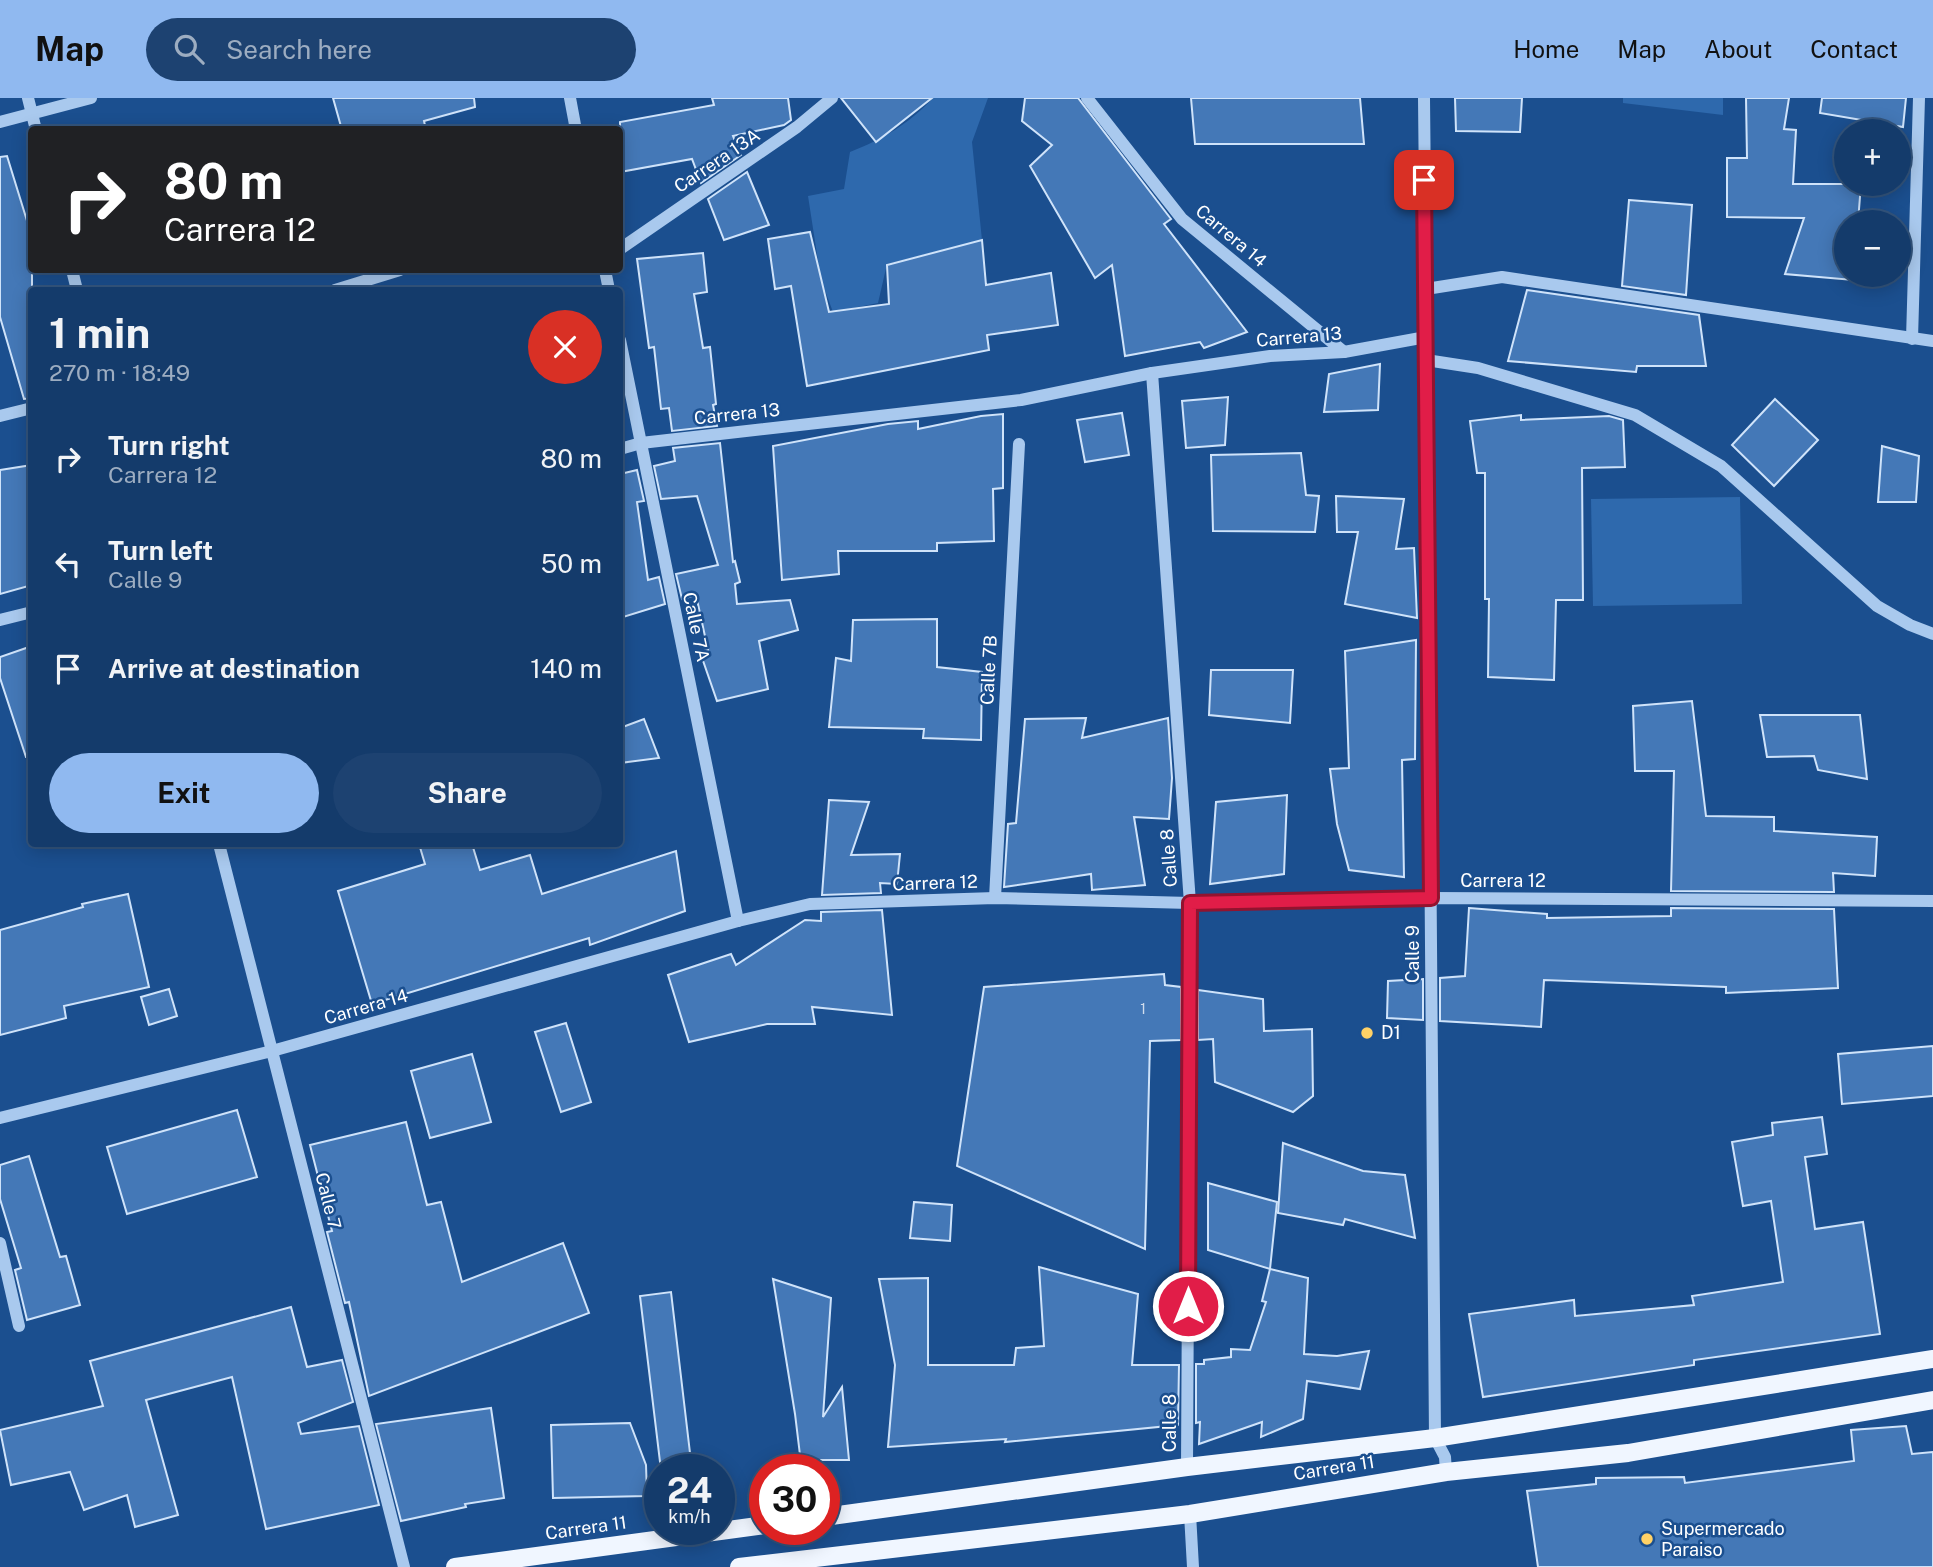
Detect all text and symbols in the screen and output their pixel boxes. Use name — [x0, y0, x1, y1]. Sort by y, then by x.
search box — [146, 18, 636, 81]
text: Map — [35, 30, 104, 68]
icon: search — [170, 30, 208, 68]
text: Search here — [226, 34, 372, 65]
text: Home — [1513, 35, 1579, 63]
text: Map — [1617, 35, 1666, 63]
text: About — [1704, 35, 1772, 63]
text: Contact — [1810, 35, 1898, 63]
map controls — [1834, 119, 1911, 287]
button: + — [1834, 119, 1911, 196]
street label: Carrera 13A — [670, 124, 764, 197]
pin — [1394, 150, 1454, 210]
text: 80 m — [164, 152, 283, 210]
icon: right — [49, 154, 140, 245]
icon: arrive — [1405, 161, 1443, 199]
street label: Carrera 14 — [1192, 200, 1271, 271]
button: − — [1834, 210, 1911, 287]
text: Carrera 12 — [164, 211, 316, 248]
text: 1 min — [49, 308, 150, 357]
button: close — [528, 310, 602, 384]
street label: Carrera 13 — [1255, 322, 1343, 351]
text: 270 m · 18:49 — [49, 359, 190, 386]
street label: Carrera 13 — [693, 399, 781, 428]
text: Turn right — [108, 430, 230, 461]
icon: right — [49, 440, 87, 478]
text: 80 m — [541, 443, 602, 474]
text: Carrera 12 — [108, 461, 217, 488]
text: Turn left — [108, 535, 213, 566]
icon: left — [49, 545, 87, 583]
text: 50 m — [541, 548, 602, 579]
text: Calle 9 — [108, 566, 182, 593]
street label: Calle 7A — [679, 590, 714, 664]
street label: Calle 7B — [976, 635, 1001, 705]
icon: arrive — [49, 650, 87, 688]
text: Arrive at destination — [108, 653, 360, 684]
text: 140 m — [530, 653, 602, 684]
button: Exit — [49, 753, 319, 833]
button: Share — [333, 753, 602, 833]
street label: Calle 8 — [1156, 828, 1181, 888]
street label: Carrera 12 — [1460, 870, 1546, 891]
street label: Carrera 12 — [892, 871, 978, 894]
street label: Calle 9 — [1402, 925, 1423, 983]
street label: Carrera 14 — [322, 985, 410, 1028]
house number: 1 — [1140, 1001, 1146, 1017]
place label: D1 — [1381, 1022, 1401, 1043]
marker: D1 — [1359, 1025, 1375, 1041]
street label: Calle 7 — [311, 1170, 346, 1231]
position arrow — [1151, 1269, 1225, 1343]
street label: Calle 8 — [1159, 1394, 1180, 1452]
street label: Carrera 11 — [1292, 1451, 1376, 1484]
speed limit sign: 30 — [749, 1454, 840, 1545]
text: 24 — [667, 1470, 712, 1511]
text: km/h — [668, 1506, 711, 1527]
street label: Carrera 11 — [544, 1511, 628, 1544]
place label: Supermercado Paraiso — [1661, 1518, 1785, 1560]
marker: Supermercado Paraiso — [1639, 1531, 1655, 1547]

